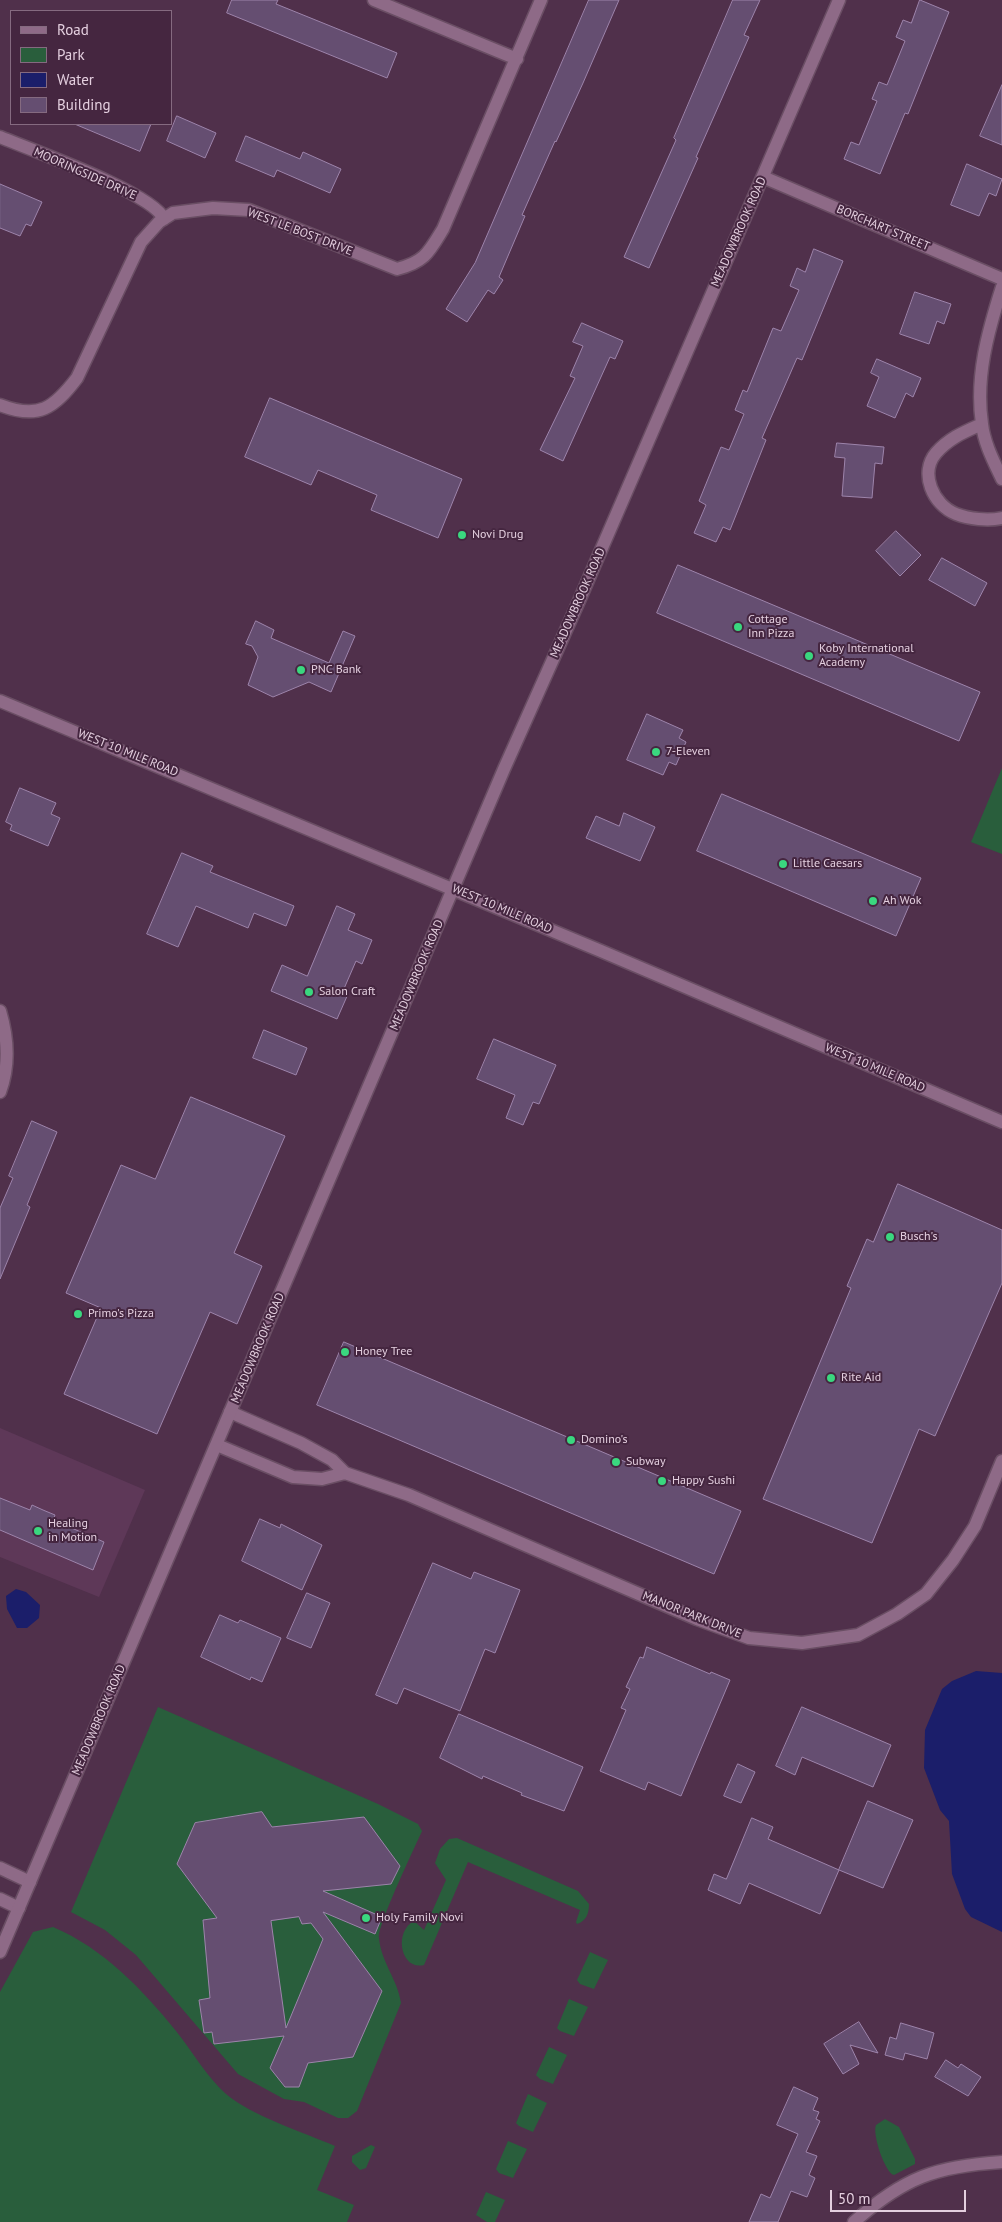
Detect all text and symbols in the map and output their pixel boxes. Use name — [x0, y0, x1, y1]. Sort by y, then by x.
legend — [10, 10, 172, 125]
text: Road — [57, 20, 89, 39]
text: Park — [57, 45, 85, 64]
text: Water — [57, 70, 94, 89]
text: Building — [57, 95, 111, 114]
street label: MOORINGSIDE DRIVE — [31, 145, 139, 203]
street label: MEADOWBROOK ROAD — [708, 175, 770, 289]
street label: BORCHART STREET — [834, 202, 932, 254]
street label: WEST LE BOST DRIVE — [245, 205, 355, 259]
place label: Novi Drug — [472, 528, 523, 542]
marker: Novi Drug — [456, 529, 468, 541]
street label: MEADOWBROOK ROAD — [547, 546, 609, 660]
place label: Cottage Inn Pizza — [748, 613, 794, 641]
marker: Cottage Inn Pizza — [732, 621, 744, 633]
place label: Koby International Academy — [819, 642, 914, 670]
marker: Koby International Academy — [803, 650, 815, 662]
place label: PNC Bank — [311, 663, 361, 677]
marker: PNC Bank — [295, 664, 307, 676]
street label: WEST 10 MILE ROAD — [76, 726, 180, 780]
place label: 7-Eleven — [666, 745, 710, 759]
marker: 7-Eleven — [650, 746, 662, 758]
place label: Little Caesars — [793, 857, 862, 871]
marker: Little Caesars — [777, 858, 789, 870]
street label: WEST 10 MILE ROAD — [450, 881, 554, 937]
place label: Ah Wok — [883, 894, 921, 908]
marker: Ah Wok — [867, 895, 879, 907]
street label: MEADOWBROOK ROAD — [387, 918, 447, 1032]
place label: Salon Craft — [319, 985, 375, 999]
marker: Salon Craft — [303, 986, 315, 998]
street label: WEST 10 MILE ROAD — [823, 1040, 927, 1096]
place label: Busch's — [900, 1230, 937, 1244]
marker: Busch's — [884, 1231, 896, 1243]
street label: MEADOWBROOK ROAD — [228, 1291, 288, 1405]
place label: Primo's Pizza — [88, 1307, 154, 1321]
marker: Primo's Pizza — [72, 1308, 84, 1320]
place label: Honey Tree — [355, 1345, 412, 1359]
marker: Honey Tree — [339, 1346, 351, 1358]
place label: Rite Aid — [841, 1371, 881, 1385]
marker: Rite Aid — [825, 1372, 837, 1384]
place label: Domino's — [581, 1433, 628, 1447]
marker: Domino's — [565, 1434, 577, 1446]
place label: Subway — [626, 1455, 666, 1469]
marker: Subway — [610, 1456, 622, 1468]
place label: Happy Sushi — [672, 1474, 735, 1488]
marker: Happy Sushi — [656, 1475, 668, 1487]
place label: Healing in Motion — [48, 1517, 97, 1545]
marker: Healing in Motion — [32, 1525, 44, 1537]
street label: MANOR PARK DRIVE — [640, 1589, 744, 1641]
street label: MEADOWBROOK ROAD — [69, 1663, 129, 1777]
place label: Holy Family Novi — [376, 1911, 464, 1925]
marker: Holy Family Novi — [360, 1912, 372, 1924]
scale bar — [832, 2180, 968, 2212]
text: 50 m — [838, 2189, 871, 2208]

